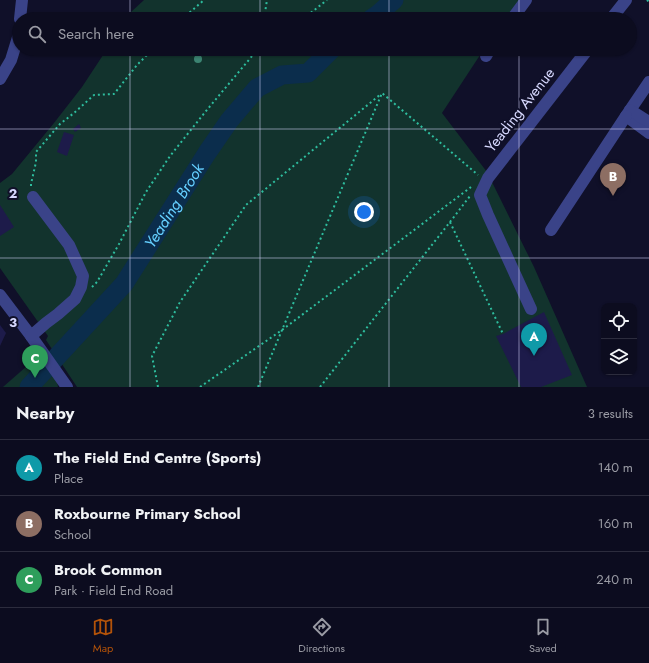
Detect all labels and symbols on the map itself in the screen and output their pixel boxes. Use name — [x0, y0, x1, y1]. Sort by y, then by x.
street label: Yeading Avenue — [480, 63, 560, 157]
water label: Yeading Brook — [139, 158, 210, 253]
pin: B — [600, 163, 626, 196]
text: 2 — [9, 184, 17, 203]
your location — [354, 202, 374, 222]
text: 3 — [9, 313, 17, 332]
pin: A — [521, 323, 547, 356]
pin: C — [22, 345, 48, 378]

